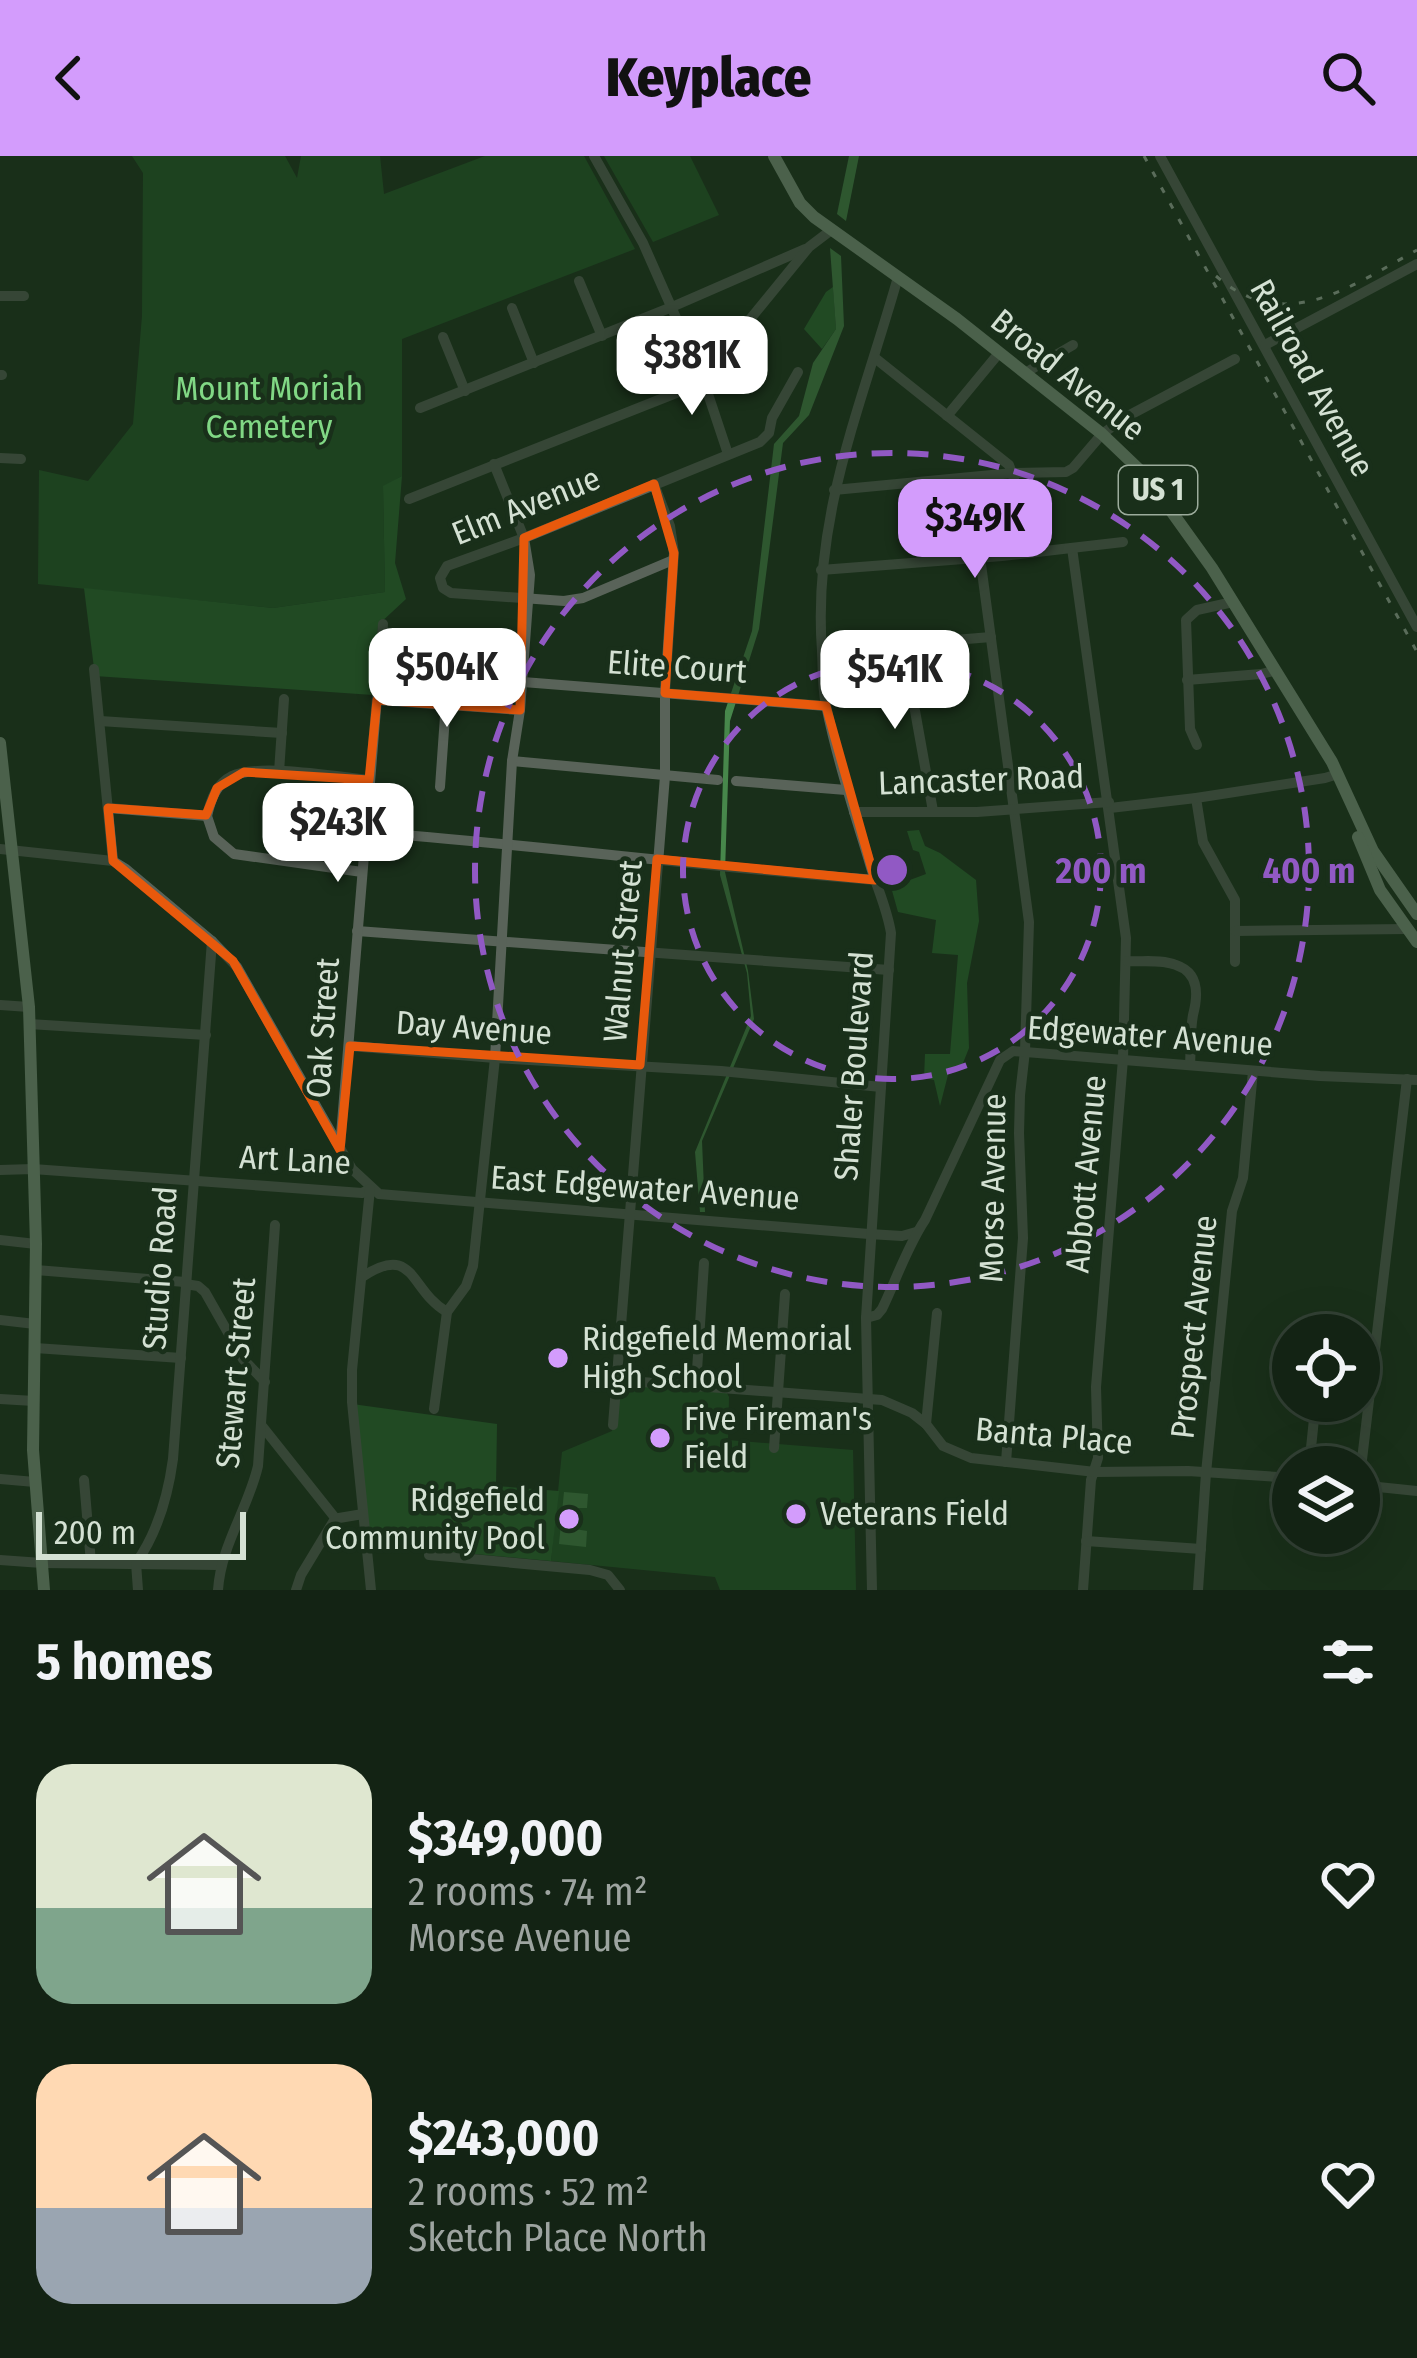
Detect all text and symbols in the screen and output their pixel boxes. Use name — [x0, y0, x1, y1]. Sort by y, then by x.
icon: back — [36, 45, 102, 111]
icon: search — [1315, 45, 1381, 111]
text: Keyplace — [606, 46, 811, 110]
street label: Railroad Avenue — [1241, 272, 1383, 484]
street label: Broad Avenue — [983, 301, 1153, 449]
pin: $381K — [608, 316, 776, 418]
text: $381K — [644, 332, 740, 378]
park label: Mount Moriah Cemetery — [175, 369, 363, 447]
street label: Elm Avenue — [446, 458, 606, 554]
road number: US 1 — [1119, 466, 1197, 514]
pin: $349K — [891, 479, 1059, 581]
text: $349K — [925, 495, 1025, 541]
pin: $504K — [363, 628, 531, 730]
pin: $541K — [811, 630, 979, 732]
street label: Elite Court — [606, 642, 748, 692]
text: $504K — [396, 644, 498, 690]
text: $541K — [847, 646, 943, 692]
street label: Lancaster Road — [877, 756, 1085, 804]
pin: $243K — [254, 783, 422, 885]
text: $243K — [289, 799, 387, 845]
centre of rings — [871, 849, 913, 891]
text: 200 m — [1055, 849, 1146, 893]
text: 400 m — [1263, 849, 1355, 893]
street label: Walnut Street — [595, 858, 651, 1044]
street label: Shaler Boulevard — [826, 950, 882, 1182]
street label: Oak Street — [298, 956, 348, 1100]
street label: Day Avenue — [395, 1003, 553, 1053]
street label: Edgewater Avenue — [1026, 1007, 1274, 1065]
street label: Abbott Avenue — [1057, 1073, 1115, 1275]
street label: Morse Avenue — [971, 1093, 1015, 1283]
street label: Art Lane — [238, 1137, 352, 1183]
street label: East Edgewater Avenue — [489, 1157, 801, 1219]
street label: Studio Road — [134, 1185, 186, 1351]
street label: Prospect Avenue — [1162, 1213, 1226, 1441]
street label: Stewart Street — [208, 1276, 264, 1470]
map controls — [1272, 1314, 1380, 1554]
button: locate — [1272, 1314, 1380, 1422]
place label: Ridgefield Memorial High School — [582, 1319, 852, 1397]
marker: Ridgefield Memorial High School — [545, 1345, 571, 1371]
place label: Five Fireman's Field — [684, 1399, 872, 1477]
street label: Banta Place — [974, 1409, 1134, 1463]
marker: Five Fireman's Field — [647, 1425, 673, 1451]
button: layers — [1272, 1446, 1380, 1554]
place label: Ridgefield Community Pool — [325, 1480, 545, 1558]
place label: Veterans Field — [820, 1494, 1009, 1534]
marker: Veterans Field — [783, 1501, 809, 1527]
scale bar — [36, 1506, 246, 1559]
marker: Ridgefield Community Pool — [556, 1506, 582, 1532]
text: 200 m — [54, 1513, 136, 1553]
icon: filters — [1315, 1629, 1381, 1695]
text: 5 homes — [36, 1631, 213, 1693]
text: $349,000 — [408, 1807, 603, 1869]
icon: home — [132, 1812, 276, 1956]
icon: heart — [1315, 1851, 1381, 1917]
text: 2 rooms · 74 m² — [408, 1869, 648, 1915]
text: Morse Avenue — [408, 1915, 632, 1961]
text: $243,000 — [408, 2107, 600, 2169]
icon: home — [132, 2112, 276, 2256]
icon: heart — [1315, 2151, 1381, 2217]
text: 2 rooms · 52 m² — [408, 2169, 649, 2215]
text: Sketch Place North — [408, 2215, 708, 2261]

